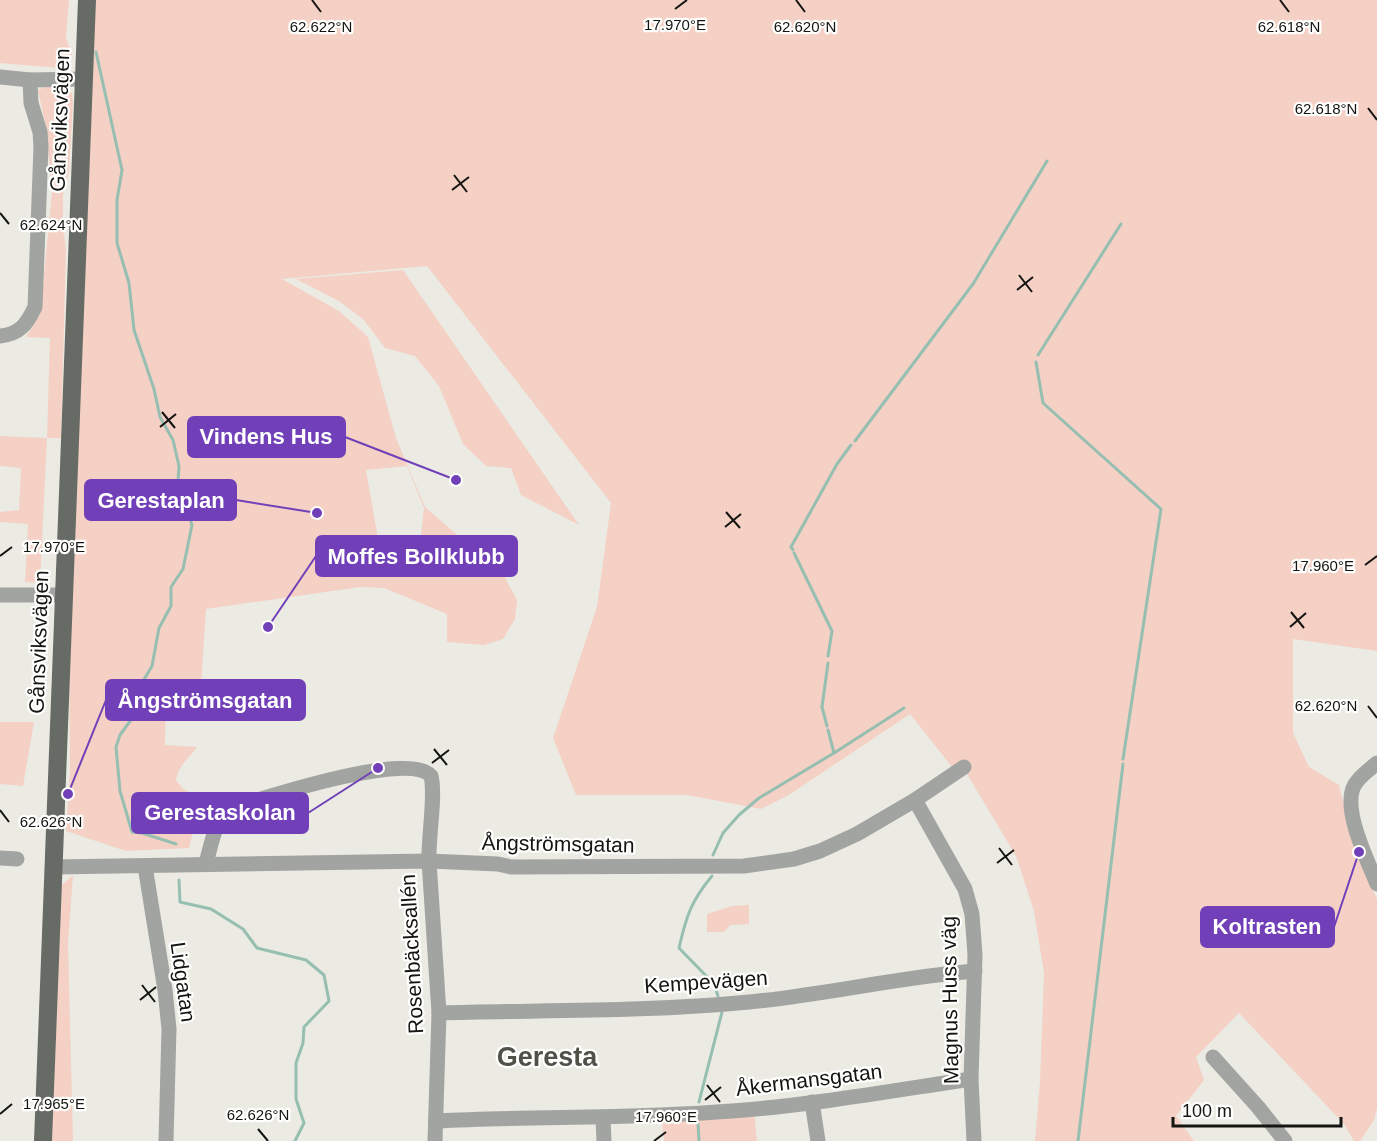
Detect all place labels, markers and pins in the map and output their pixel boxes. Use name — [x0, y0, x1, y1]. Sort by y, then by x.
callout: Vindens Hus — [188, 417, 345, 457]
callout: Gerestaplan — [85, 480, 236, 520]
callout: Moffes Bollklubb — [316, 536, 517, 576]
callout: Ångströmsgatan — [106, 680, 305, 720]
callout: Gerestaskolan — [132, 793, 308, 833]
callout: Koltrasten — [1201, 907, 1334, 947]

